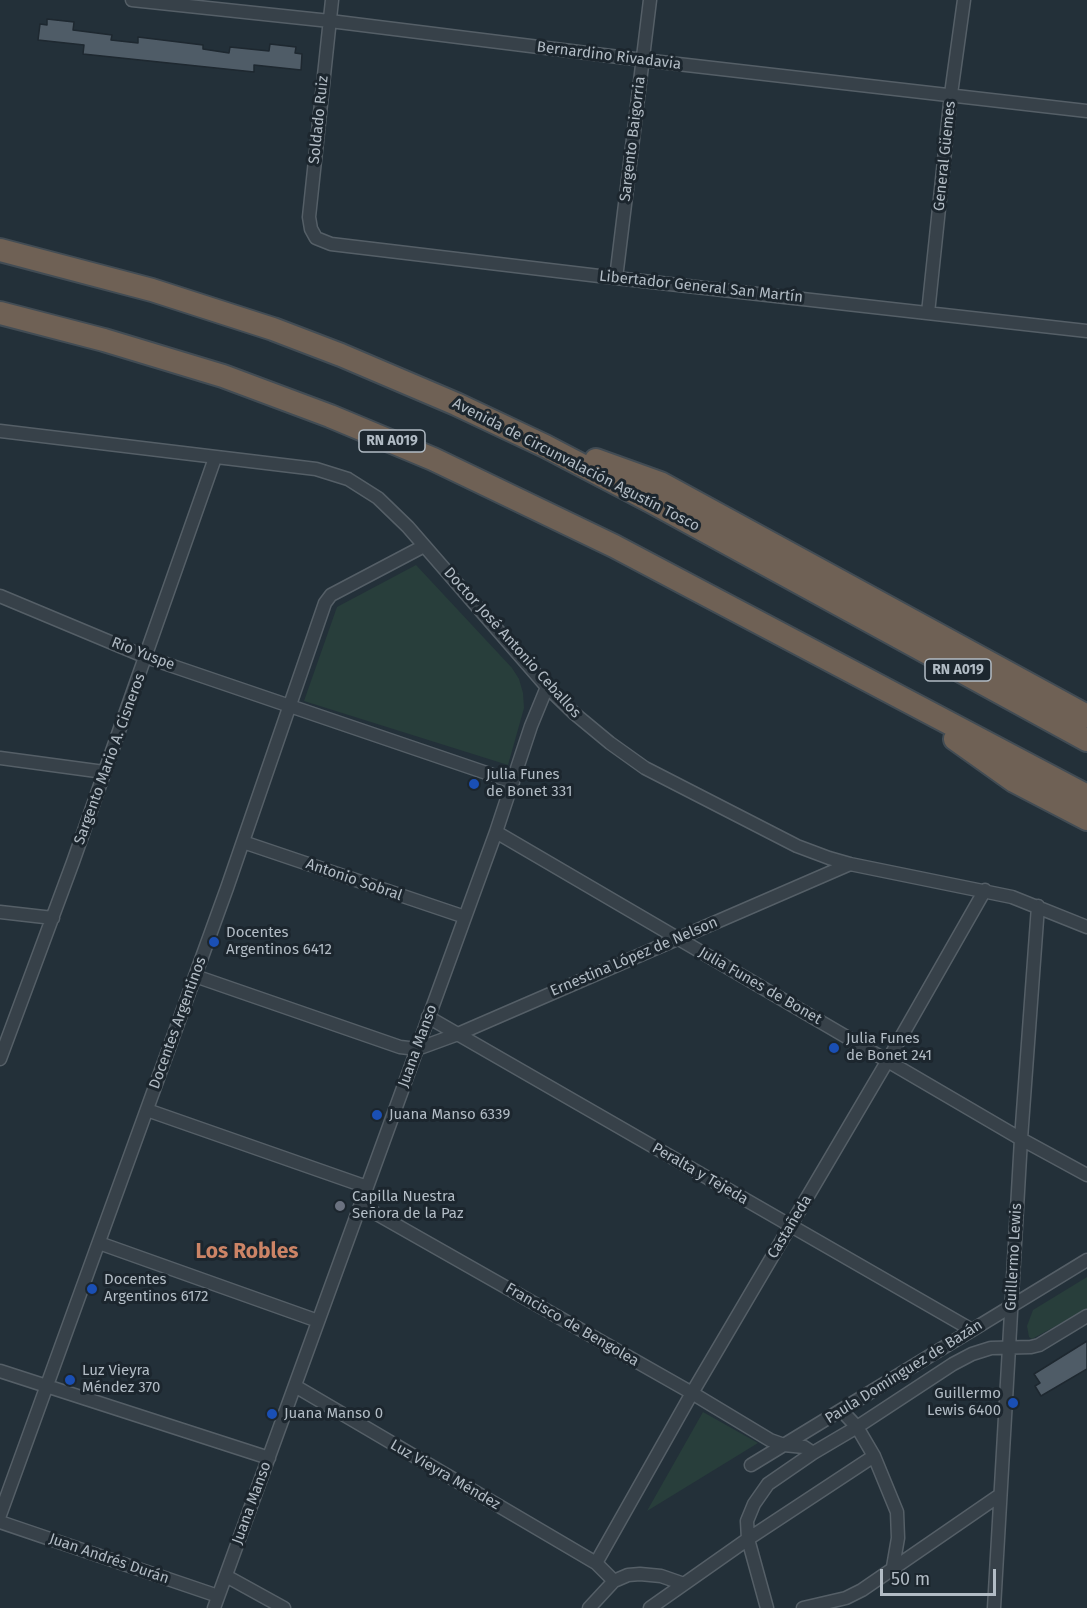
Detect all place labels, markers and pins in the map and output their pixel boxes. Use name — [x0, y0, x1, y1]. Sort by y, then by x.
place label: Julia Funes de Bonet 331 — [486, 766, 572, 801]
marker: Julia Funes de Bonet 331 — [467, 777, 481, 791]
place label: Docentes Argentinos 6412 — [226, 924, 332, 959]
marker: Docentes Argentinos 6412 — [207, 935, 221, 949]
place label: Julia Funes de Bonet 241 — [846, 1030, 932, 1065]
marker: Julia Funes de Bonet 241 — [827, 1041, 841, 1055]
place label: Juana Manso 6339 — [389, 1106, 510, 1124]
marker: Juana Manso 6339 — [370, 1108, 384, 1122]
place label: Capilla Nuestra Señora de la Paz — [352, 1188, 463, 1223]
marker: Capilla Nuestra Señora de la Paz — [333, 1199, 347, 1213]
place label: Docentes Argentinos 6172 — [104, 1271, 208, 1306]
marker: Docentes Argentinos 6172 — [85, 1282, 99, 1296]
place label: Luz Vieyra Méndez 370 — [82, 1362, 160, 1397]
marker: Luz Vieyra Méndez 370 — [63, 1373, 77, 1387]
place label: Guillermo Lewis 6400 — [927, 1385, 1001, 1420]
marker: Guillermo Lewis 6400 — [1006, 1396, 1020, 1410]
place label: Juana Manso 0 — [284, 1405, 383, 1423]
marker: Juana Manso 0 — [265, 1407, 279, 1421]

